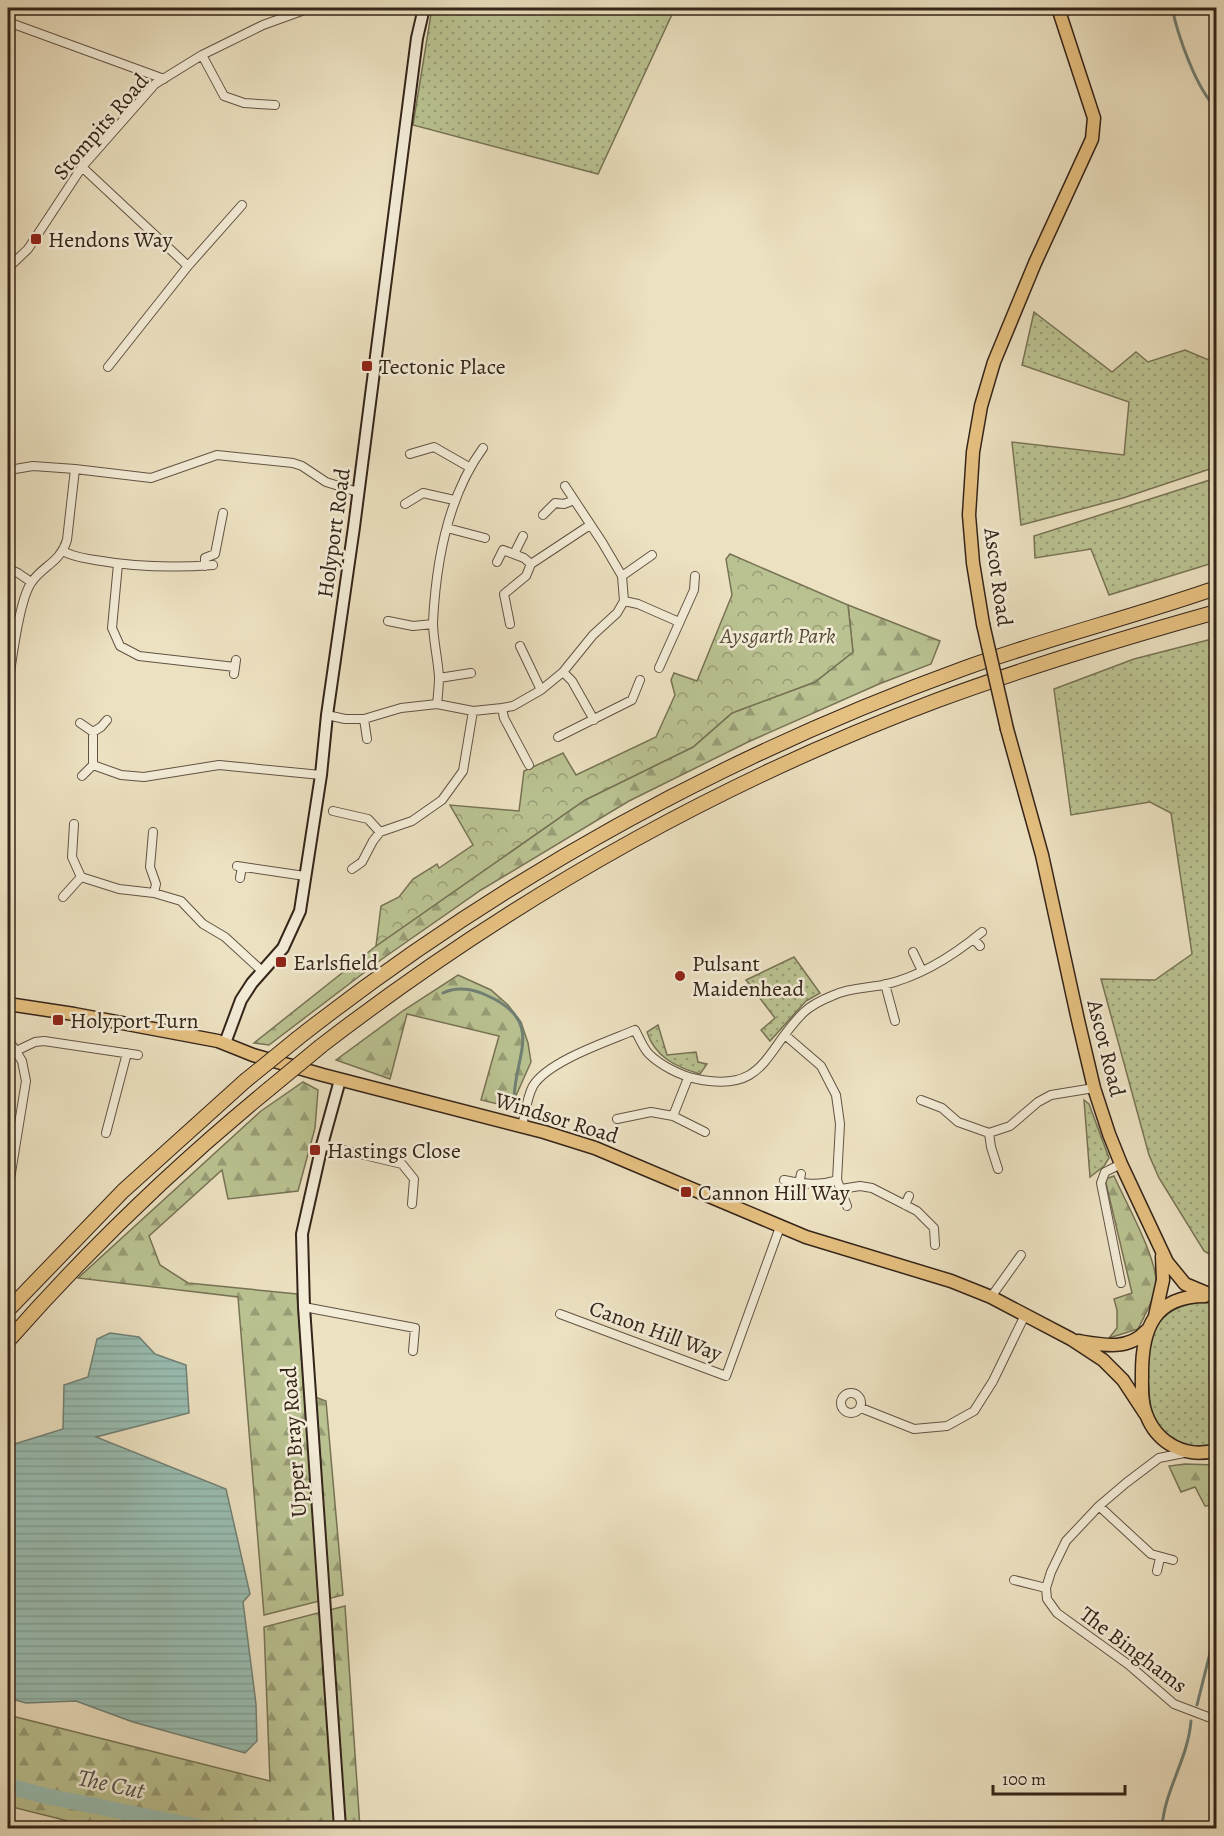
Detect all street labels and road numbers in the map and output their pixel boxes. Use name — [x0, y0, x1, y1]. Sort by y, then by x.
street label: Stompits Road — [46, 67, 156, 186]
street label: Holyport Road — [310, 466, 358, 600]
street label: Ascot Road — [976, 525, 1020, 628]
street label: Ascot Road — [1079, 996, 1133, 1100]
street label: Windsor Road — [490, 1085, 623, 1151]
street label: Canon Hill Way — [585, 1293, 727, 1369]
street label: Upper Bray Road — [274, 1365, 314, 1518]
street label: The Binghams — [1074, 1600, 1193, 1700]

